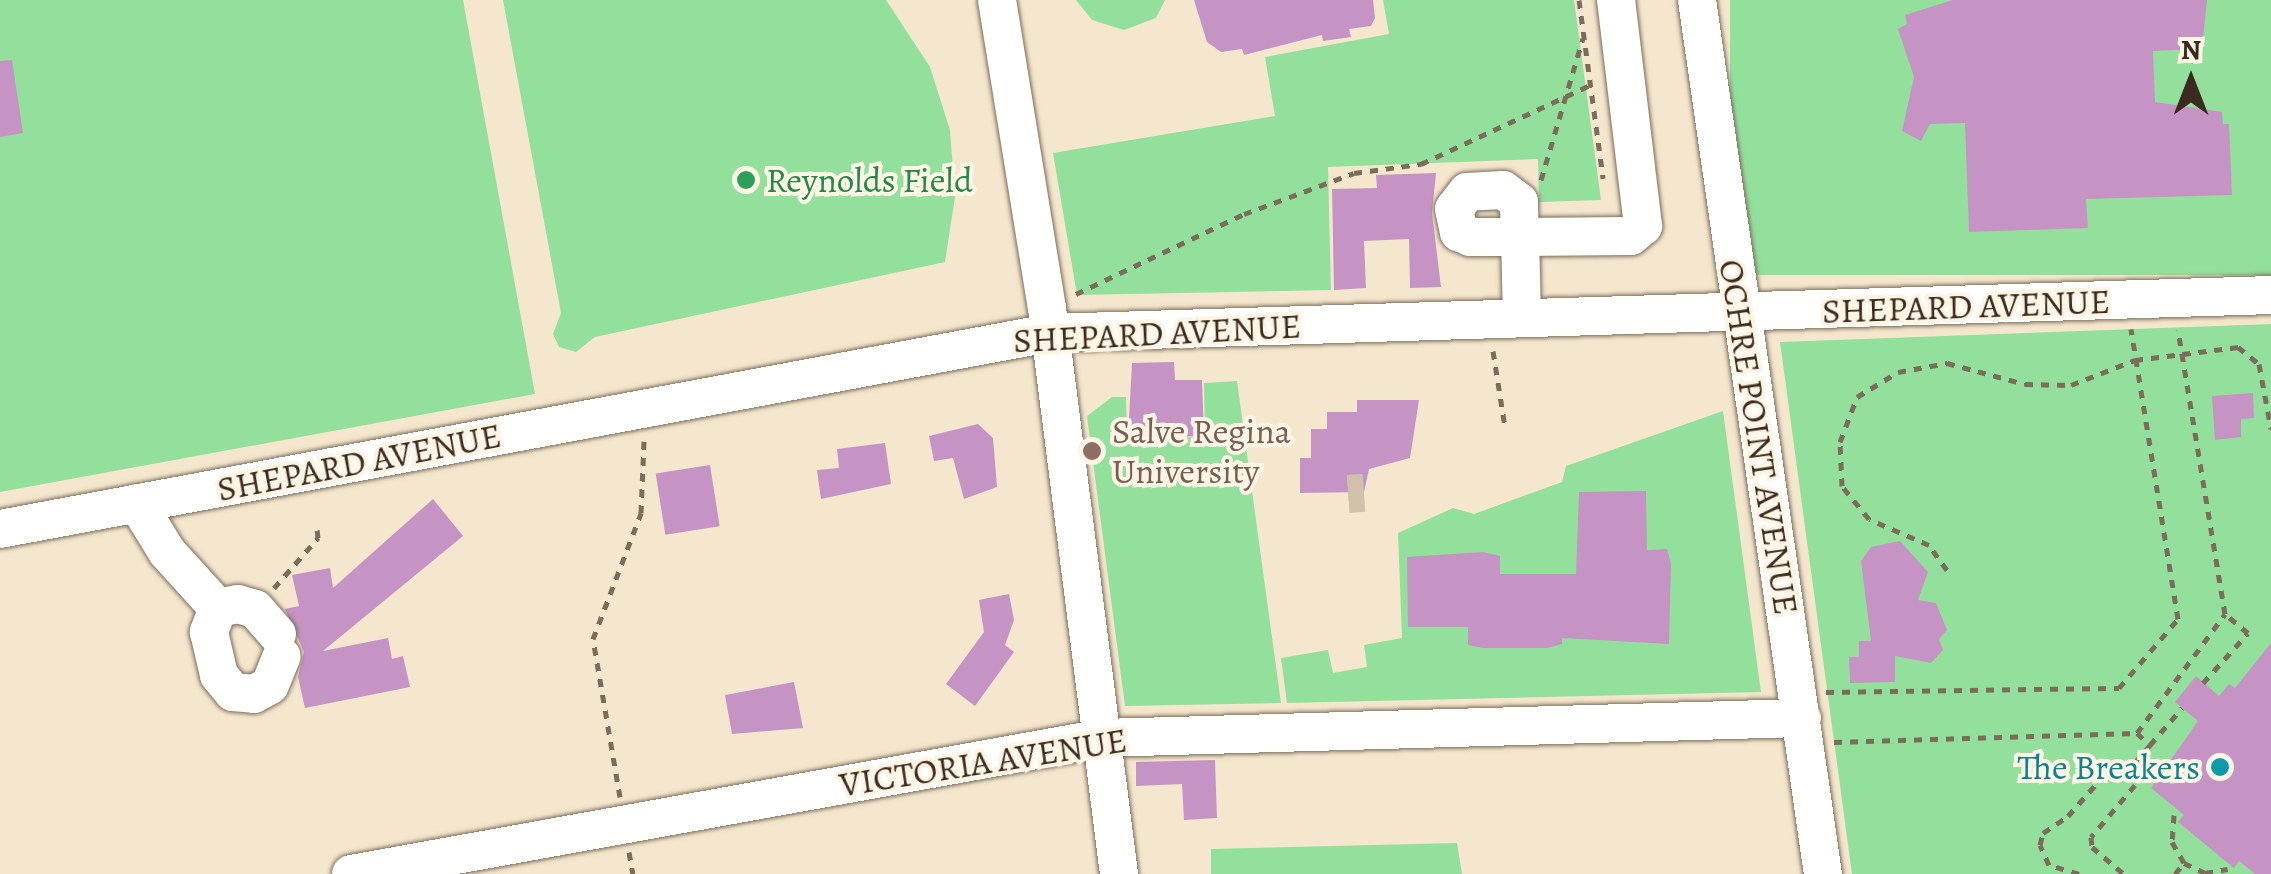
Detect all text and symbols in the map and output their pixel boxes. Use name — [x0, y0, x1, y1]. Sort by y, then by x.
north arrow — [2141, 30, 2241, 130]
text: N — [2181, 31, 2201, 69]
place label: Reynolds Field — [766, 159, 973, 201]
marker: Reynolds Field — [735, 169, 757, 191]
street label: OCHRE POINT AVENUE — [1710, 256, 1808, 618]
street label: SHEPARD AVENUE — [1821, 280, 2111, 332]
street label: SHEPARD AVENUE — [1012, 304, 1302, 362]
place label: Salve Regina University — [1112, 410, 1291, 492]
street label: SHEPARD AVENUE — [214, 414, 504, 510]
marker: Salve Regina University — [1081, 440, 1103, 462]
street label: VICTORIA AVENUE — [836, 719, 1130, 805]
place label: The Breakers — [2017, 746, 2200, 788]
marker: The Breakers — [2209, 756, 2231, 778]

